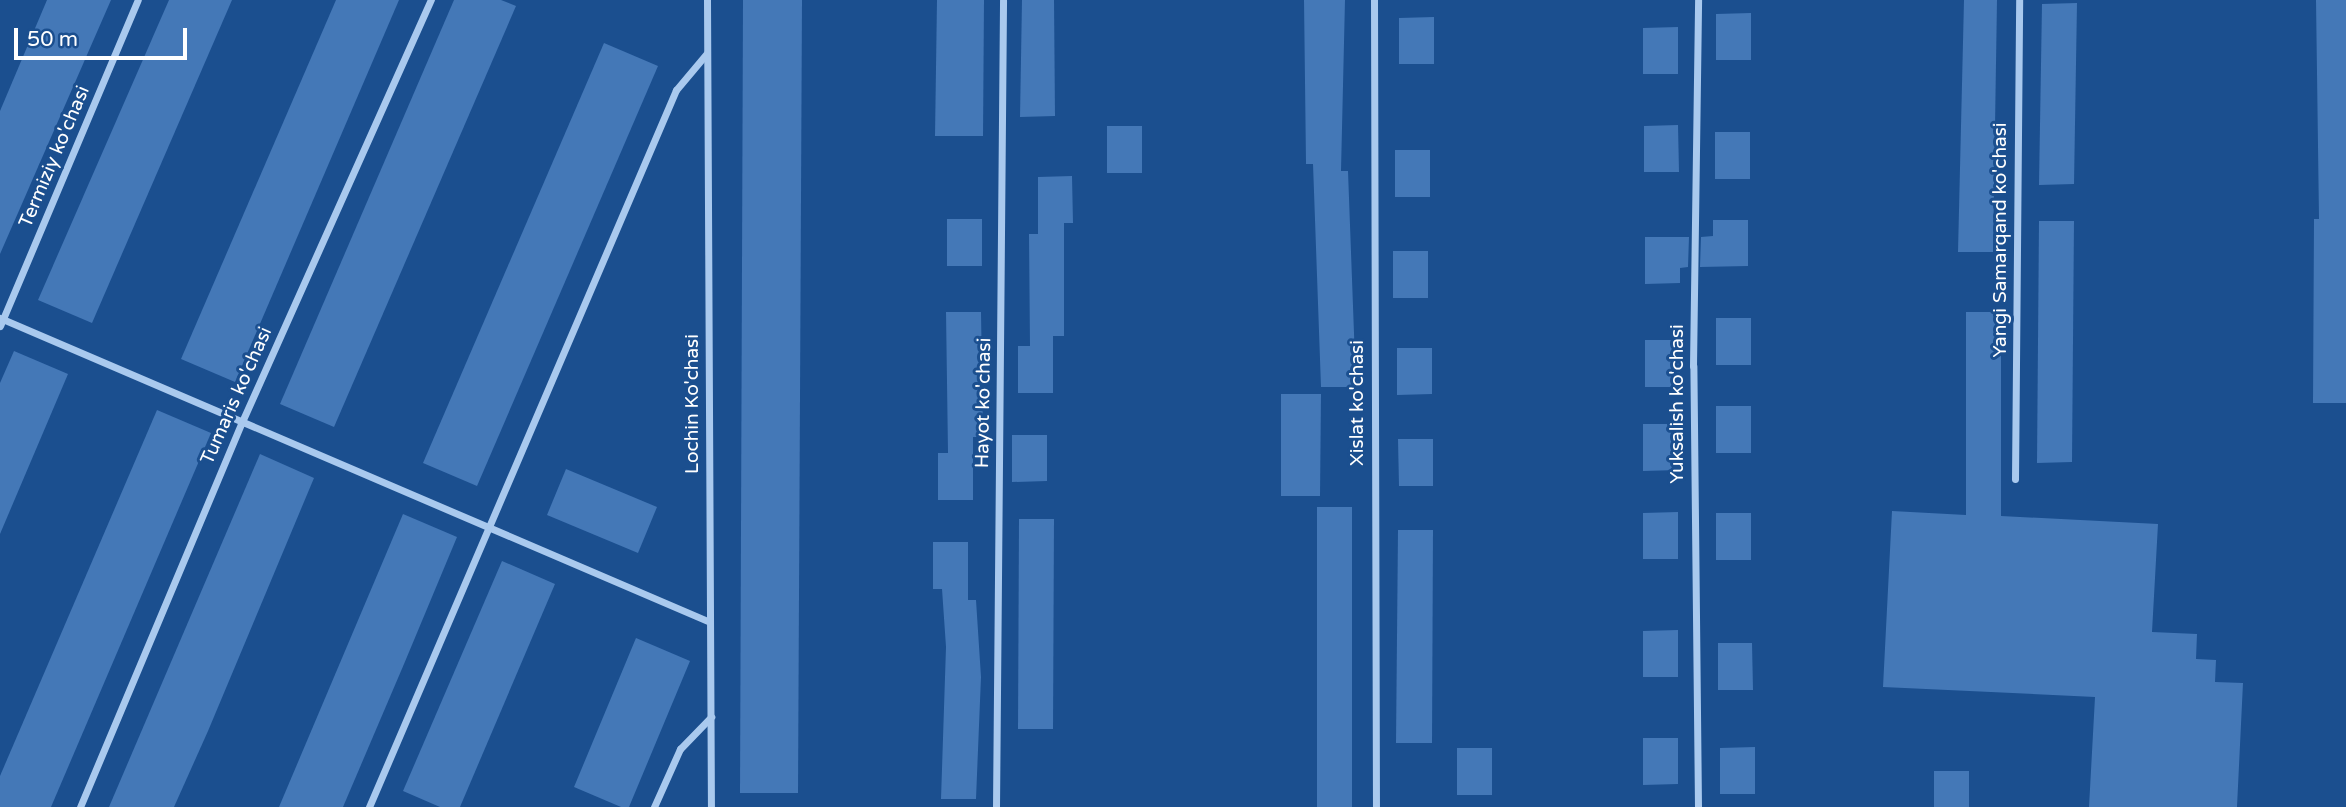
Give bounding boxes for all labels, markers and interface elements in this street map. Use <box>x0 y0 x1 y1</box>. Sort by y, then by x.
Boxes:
scale bar <box>18 14 191 58</box>
text: 50 m <box>27 27 78 52</box>
street label: Termiziy ko'chasi <box>15 83 95 231</box>
street label: Yangi Samarqand ko'chasi <box>1990 122 2012 358</box>
street label: Tumaris ko'chasi <box>196 324 278 468</box>
street label: Yuksalish ko'chasi <box>1667 324 1689 484</box>
street label: Lochin Ko'chasi <box>682 334 704 474</box>
street label: Hayot ko'chasi <box>971 338 997 468</box>
street label: Xislat ko'chasi <box>1347 340 1369 466</box>

